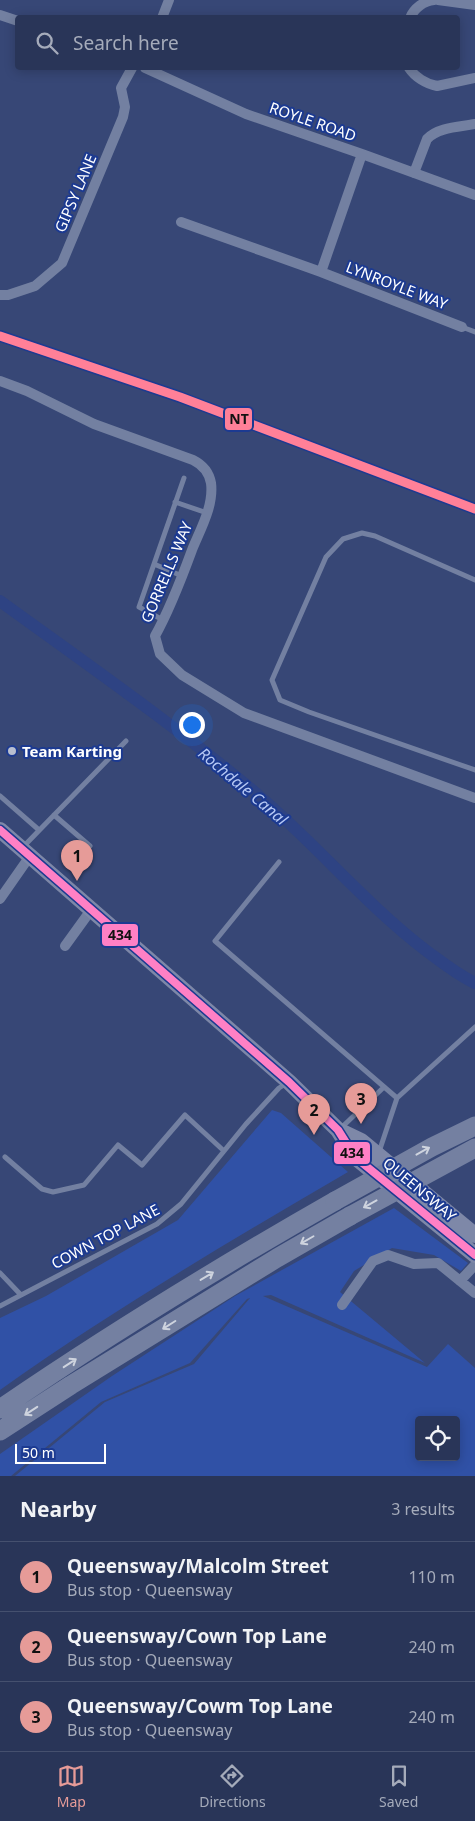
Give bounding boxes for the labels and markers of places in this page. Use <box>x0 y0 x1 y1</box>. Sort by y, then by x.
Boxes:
place label: Team Karting <box>22 741 122 761</box>
marker: Team Karting <box>6 745 18 757</box>
pin: 1 <box>61 840 93 881</box>
pin: 3 <box>345 1083 377 1124</box>
pin: 2 <box>298 1094 330 1135</box>

